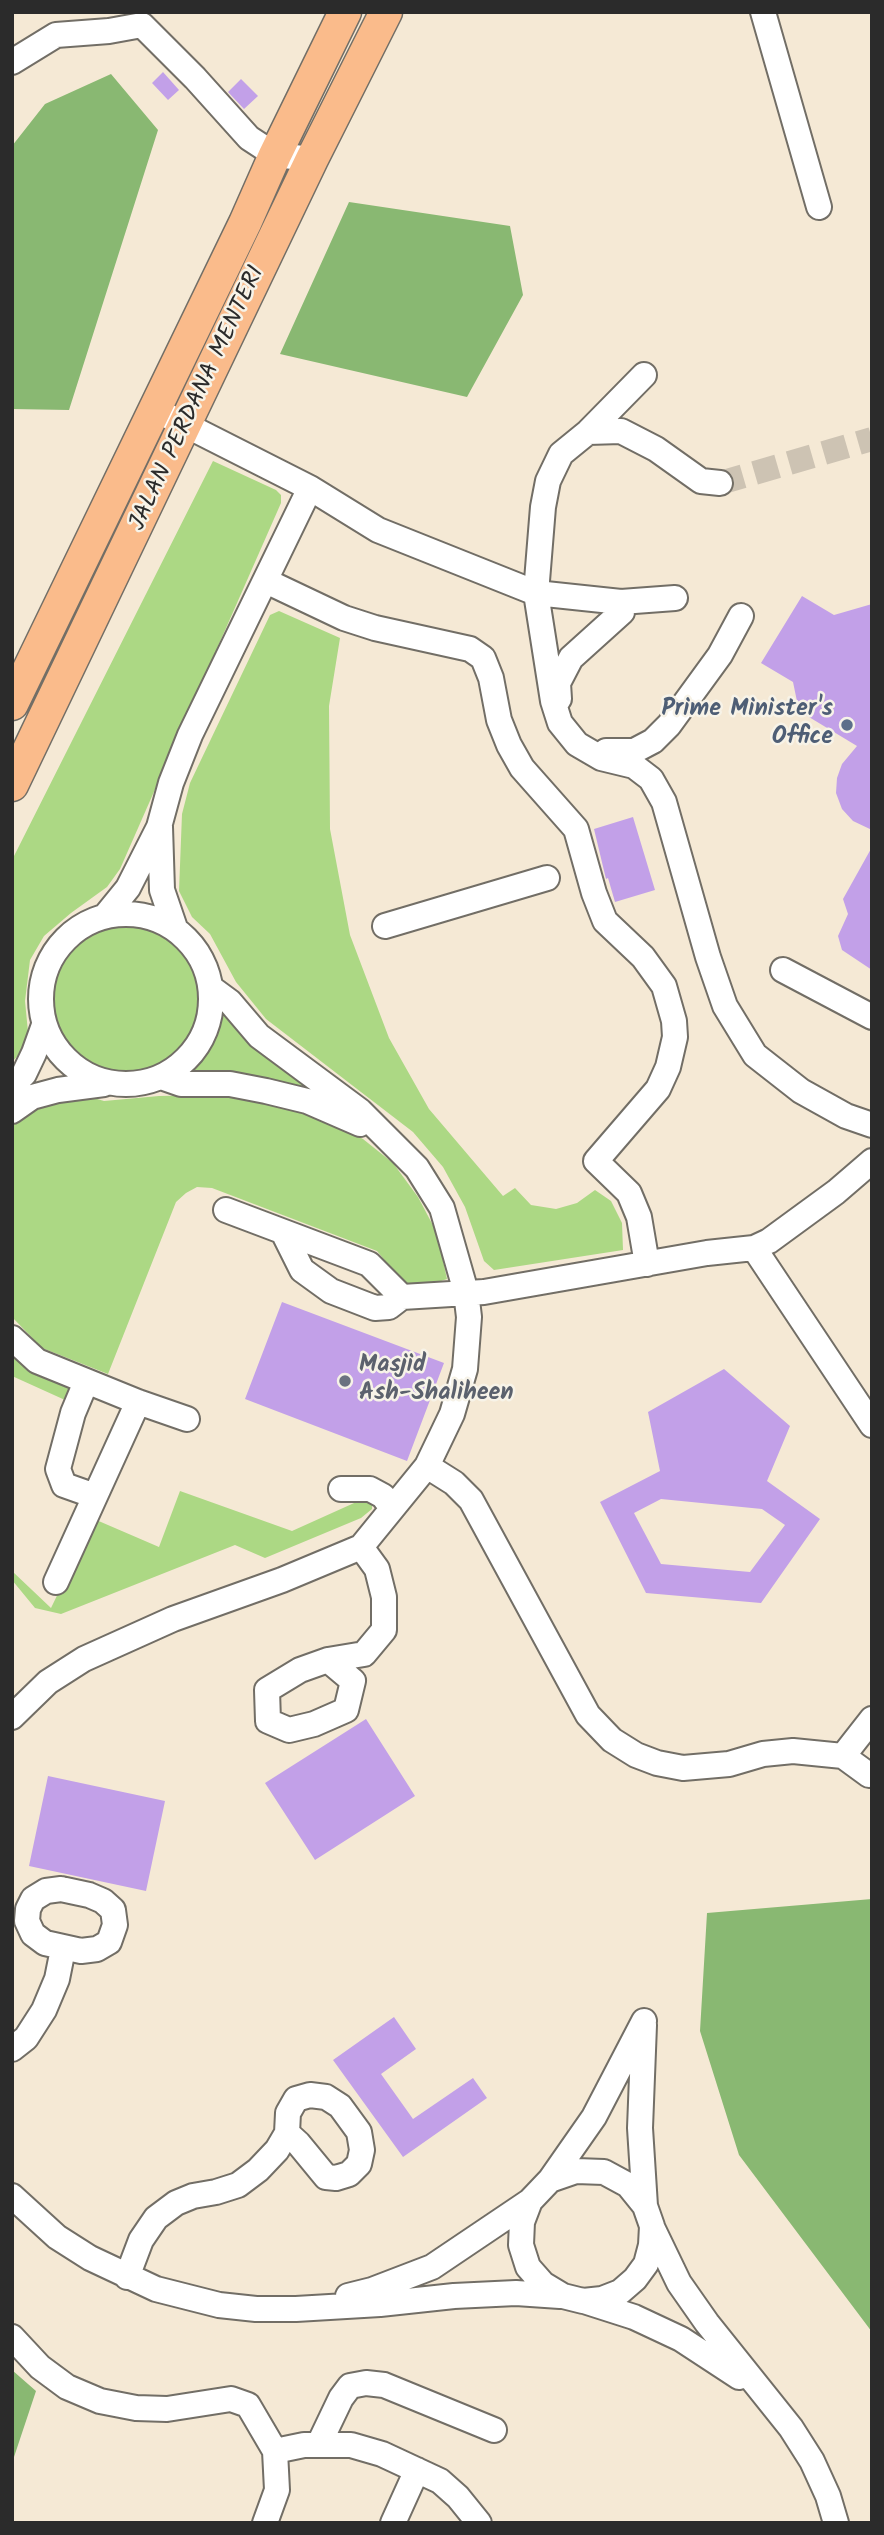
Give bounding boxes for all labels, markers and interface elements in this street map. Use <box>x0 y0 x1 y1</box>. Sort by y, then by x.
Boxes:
street label: JALAN PERDANA MENTERI <box>125 262 273 536</box>
place label: Prime Minister's Office <box>661 697 833 753</box>
marker: Prime Minister's Office <box>839 717 855 733</box>
place label: Masjid Ash-Shaliheen <box>359 1353 513 1409</box>
marker: Masjid Ash-Shaliheen <box>337 1373 353 1389</box>

